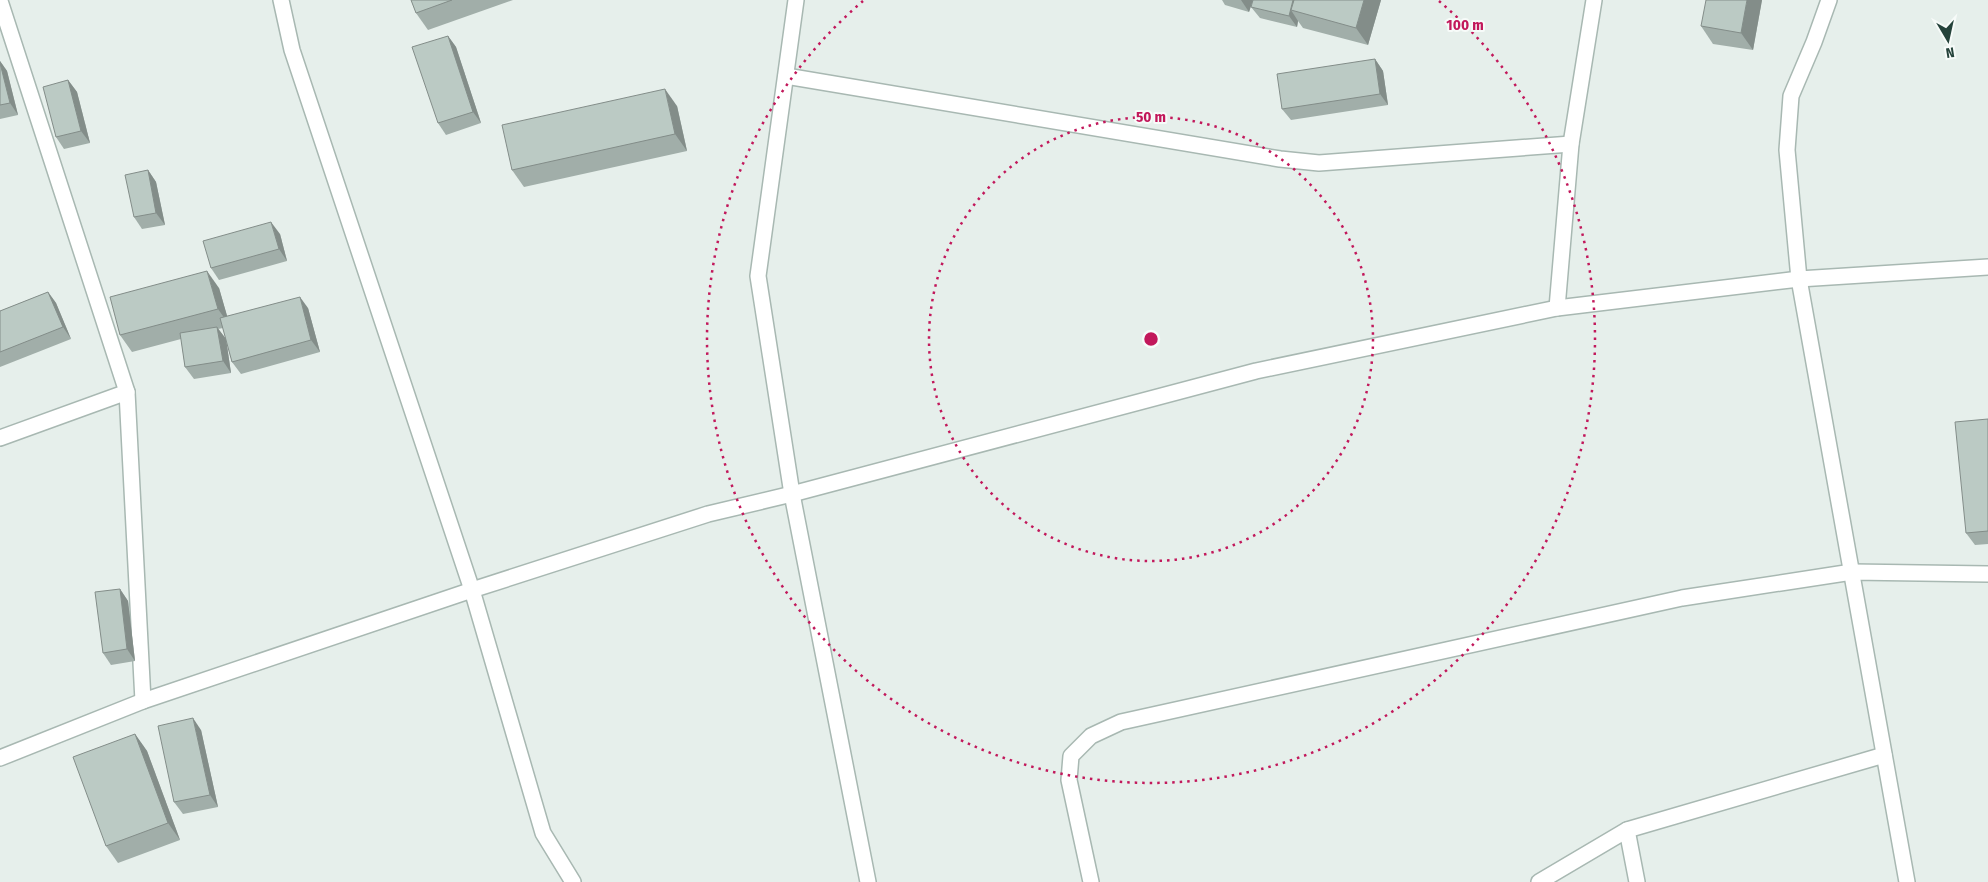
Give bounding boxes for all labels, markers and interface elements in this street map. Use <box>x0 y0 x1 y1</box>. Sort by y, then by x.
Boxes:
north arrow <box>1923 15 1973 65</box>
text: 100 m <box>1446 16 1484 34</box>
text: N <box>1944 43 1955 61</box>
text: 50 m <box>1136 108 1166 126</box>
centre of rings <box>1142 330 1160 348</box>

